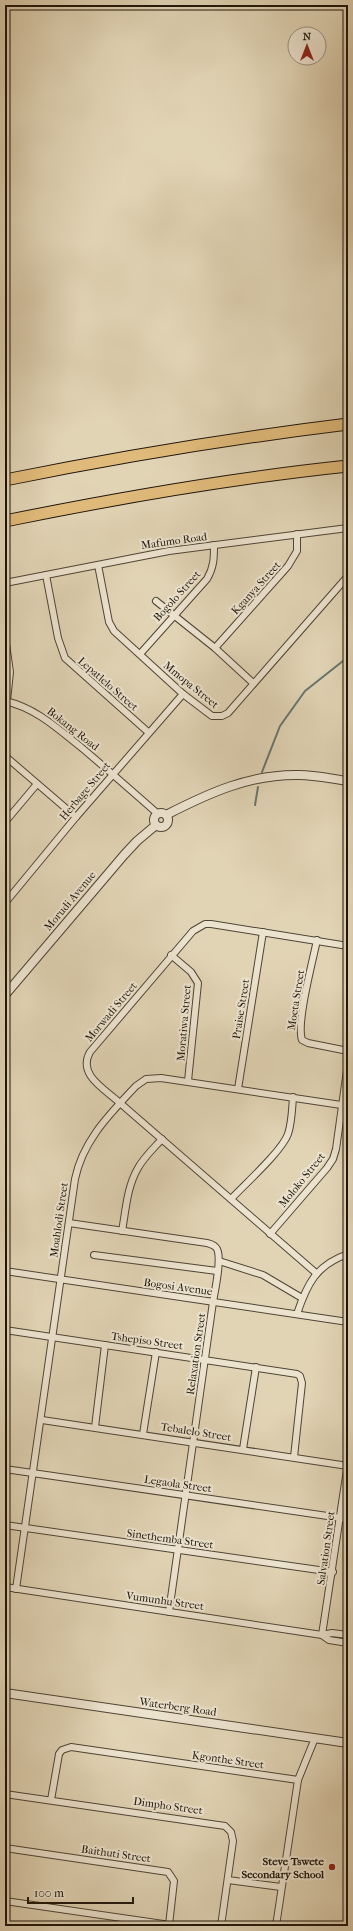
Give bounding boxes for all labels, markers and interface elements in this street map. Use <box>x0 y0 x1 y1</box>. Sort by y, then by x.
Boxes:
north arrow <box>287 26 327 66</box>
text: N <box>303 30 312 43</box>
street label: Mafumo Road <box>140 530 209 552</box>
street label: Kganya Street <box>229 559 283 617</box>
street label: Bogolo Street <box>151 568 203 624</box>
street label: Lepatlelo Street <box>75 654 141 714</box>
street label: Mmopa Street <box>161 659 221 711</box>
street label: Bokang Road <box>44 705 102 754</box>
street label: Herbage Street <box>57 759 113 823</box>
street label: Morudi Avenue <box>41 868 99 933</box>
street label: Moeta Street <box>285 969 307 1031</box>
street label: Praise Street <box>230 978 252 1040</box>
street label: Morwadi Street <box>82 979 140 1045</box>
street label: Moratiwa Street <box>174 984 194 1062</box>
street label: Moloko Street <box>276 1150 328 1210</box>
street label: Moahlodi Street <box>47 1181 71 1259</box>
street label: Bogosi Avenue <box>143 1276 214 1298</box>
street label: Relaxation Street <box>184 1312 208 1396</box>
street label: Tshepiso Street <box>110 1330 184 1352</box>
street label: Tebalelo Street <box>160 1420 232 1444</box>
street label: Legaola Street <box>143 1473 213 1495</box>
street label: Salvation Street <box>314 1510 338 1586</box>
street label: Sinethemba Street <box>126 1526 214 1552</box>
street label: Vumunhu Street <box>124 1589 205 1613</box>
street label: Waterberg Road <box>138 1695 218 1719</box>
street label: Kgonthe Street <box>191 1749 265 1771</box>
street label: Dimpho Street <box>133 1795 204 1817</box>
street label: Baithuti Street <box>80 1843 152 1865</box>
place label: Steve Tswete Secondary School <box>241 1855 325 1881</box>
marker: Steve Tswete Secondary School <box>327 1862 337 1872</box>
scale bar <box>28 1879 133 1905</box>
text: 100 m <box>34 1886 64 1900</box>

